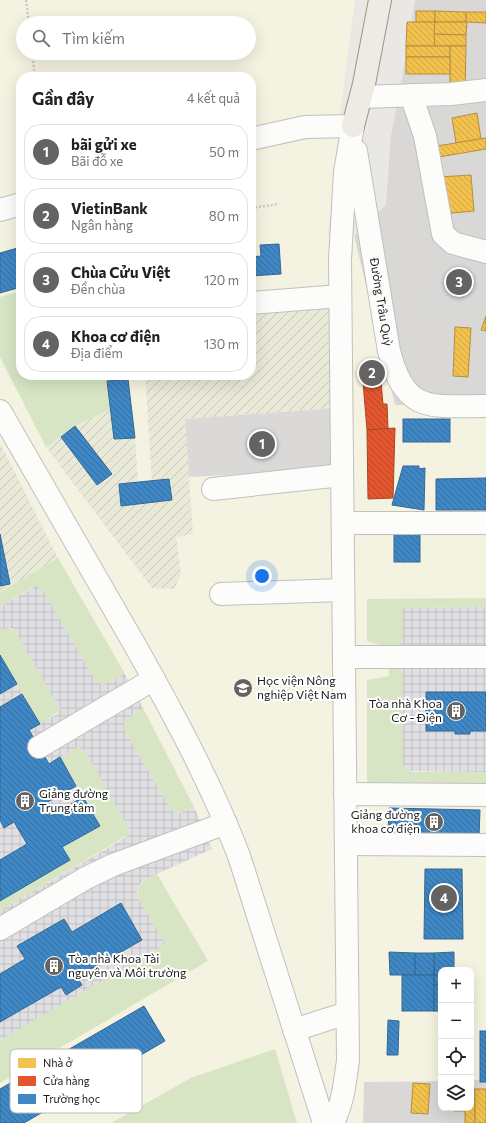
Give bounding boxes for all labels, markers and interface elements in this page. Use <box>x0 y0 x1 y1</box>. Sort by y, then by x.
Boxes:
search box <box>16 16 256 60</box>
icon: search <box>30 27 52 49</box>
text: Tìm kiếm <box>62 29 125 47</box>
text: Gần đây <box>32 88 94 109</box>
text: 4 kết quả <box>187 90 240 106</box>
text: bãi gửi xe <box>71 135 137 153</box>
text: 1 <box>43 144 49 160</box>
text: 50 m <box>209 144 239 160</box>
text: Bãi đỗ xe <box>71 153 123 169</box>
text: VietinBank <box>71 199 148 217</box>
text: 2 <box>42 208 50 224</box>
text: 80 m <box>209 208 239 224</box>
text: Ngân hàng <box>71 217 133 233</box>
street label: Đường Trâu Quỳ <box>368 256 396 347</box>
text: Chùa Cửu Việt <box>71 263 170 281</box>
pin: 3 <box>446 267 472 297</box>
text: 3 <box>42 272 50 288</box>
text: 120 m <box>204 272 239 288</box>
text: Đền chùa <box>71 281 125 297</box>
text: Khoa cơ điện <box>71 327 160 345</box>
text: 4 <box>42 336 50 352</box>
text: 130 m <box>204 336 239 352</box>
text: Địa điểm <box>71 345 123 361</box>
pin: 2 <box>359 358 385 388</box>
pin: 1 <box>249 429 275 459</box>
your location <box>252 566 272 586</box>
place label: Học viện Nông nghiệp Việt Nam <box>257 673 347 701</box>
school or university icon: Học viện Nông nghiệp Việt Nam <box>232 677 254 699</box>
place label: Tòa nhà Khoa Cơ - Điện <box>369 696 442 724</box>
building icon: Tòa nhà Khoa Cơ - Điện <box>445 700 467 722</box>
place label: Giảng đường Trung tâm <box>39 786 109 814</box>
building icon: Giảng đường Trung tâm <box>14 790 36 812</box>
place label: Giảng đường khoa cơ điện <box>351 807 420 835</box>
building icon: Giảng đường khoa cơ điện <box>423 811 445 833</box>
pin: 4 <box>431 883 457 913</box>
place label: Tòa nhà Khoa Tài nguyên và Môi trường <box>68 951 187 979</box>
building icon: Tòa nhà Khoa Tài nguyên và Môi trường <box>43 955 65 977</box>
map controls <box>438 967 474 1111</box>
button: + <box>438 967 474 1003</box>
button: − <box>438 1003 474 1039</box>
button: locate <box>438 1039 474 1075</box>
legend <box>10 1049 142 1113</box>
text: Nhà ở <box>43 1056 72 1069</box>
text: Cửa hàng <box>43 1074 90 1087</box>
button: layers <box>438 1075 474 1111</box>
text: Trường học <box>43 1092 100 1105</box>

